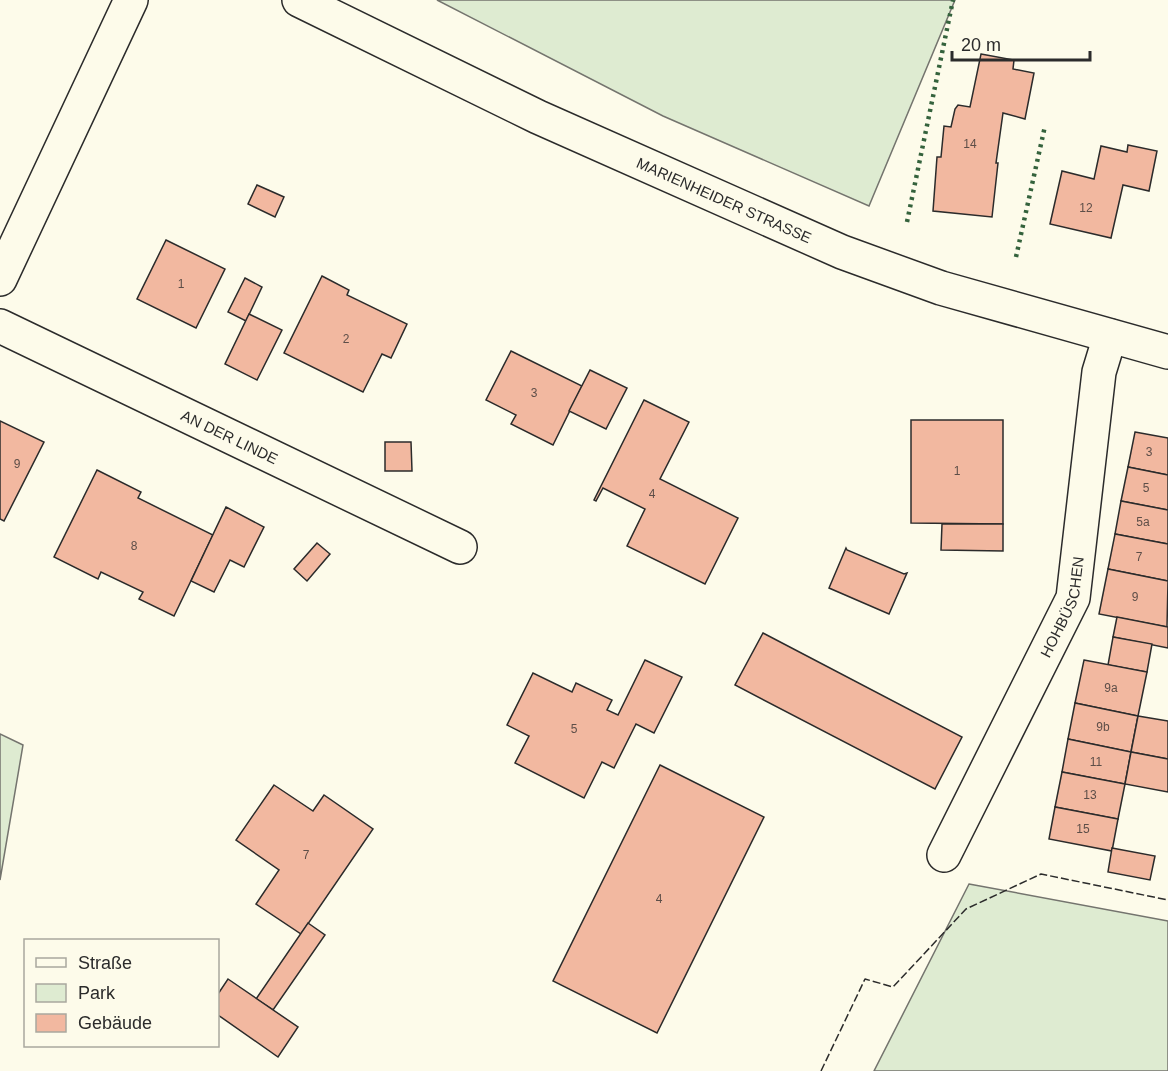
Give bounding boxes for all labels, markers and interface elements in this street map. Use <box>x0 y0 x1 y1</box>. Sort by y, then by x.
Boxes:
scale bar <box>952 24 1090 62</box>
text: 20 m <box>961 35 1001 55</box>
house number: 14 <box>963 137 977 151</box>
street label: MARIENHEIDER STRASSE <box>634 154 814 246</box>
house number: 12 <box>1079 201 1093 215</box>
house number: 1 <box>178 277 185 291</box>
house number: 2 <box>343 332 350 346</box>
house number: 3 <box>531 386 538 400</box>
street label: AN DER LINDE <box>179 406 281 467</box>
house number: 3 <box>1146 445 1153 459</box>
house number: 9 <box>14 457 21 471</box>
house number: 1 <box>954 464 961 478</box>
house number: 5 <box>1143 481 1150 495</box>
house number: 4 <box>649 487 656 501</box>
house number: 5a <box>1136 515 1150 529</box>
house number: 8 <box>131 539 138 553</box>
house number: 7 <box>1136 550 1143 564</box>
street label: HOHBÜSCHEN <box>1036 555 1086 660</box>
house number: 9 <box>1132 590 1139 604</box>
house number: 9a <box>1104 681 1118 695</box>
house number: 9b <box>1096 720 1110 734</box>
house number: 5 <box>571 722 578 736</box>
house number: 11 <box>1090 755 1103 769</box>
house number: 13 <box>1083 788 1097 802</box>
house number: 15 <box>1076 822 1090 836</box>
house number: 7 <box>303 848 310 862</box>
house number: 4 <box>656 892 663 906</box>
legend <box>24 939 219 1047</box>
text: Straße <box>78 953 132 973</box>
text: Park <box>78 983 116 1003</box>
text: Gebäude <box>78 1013 152 1033</box>

